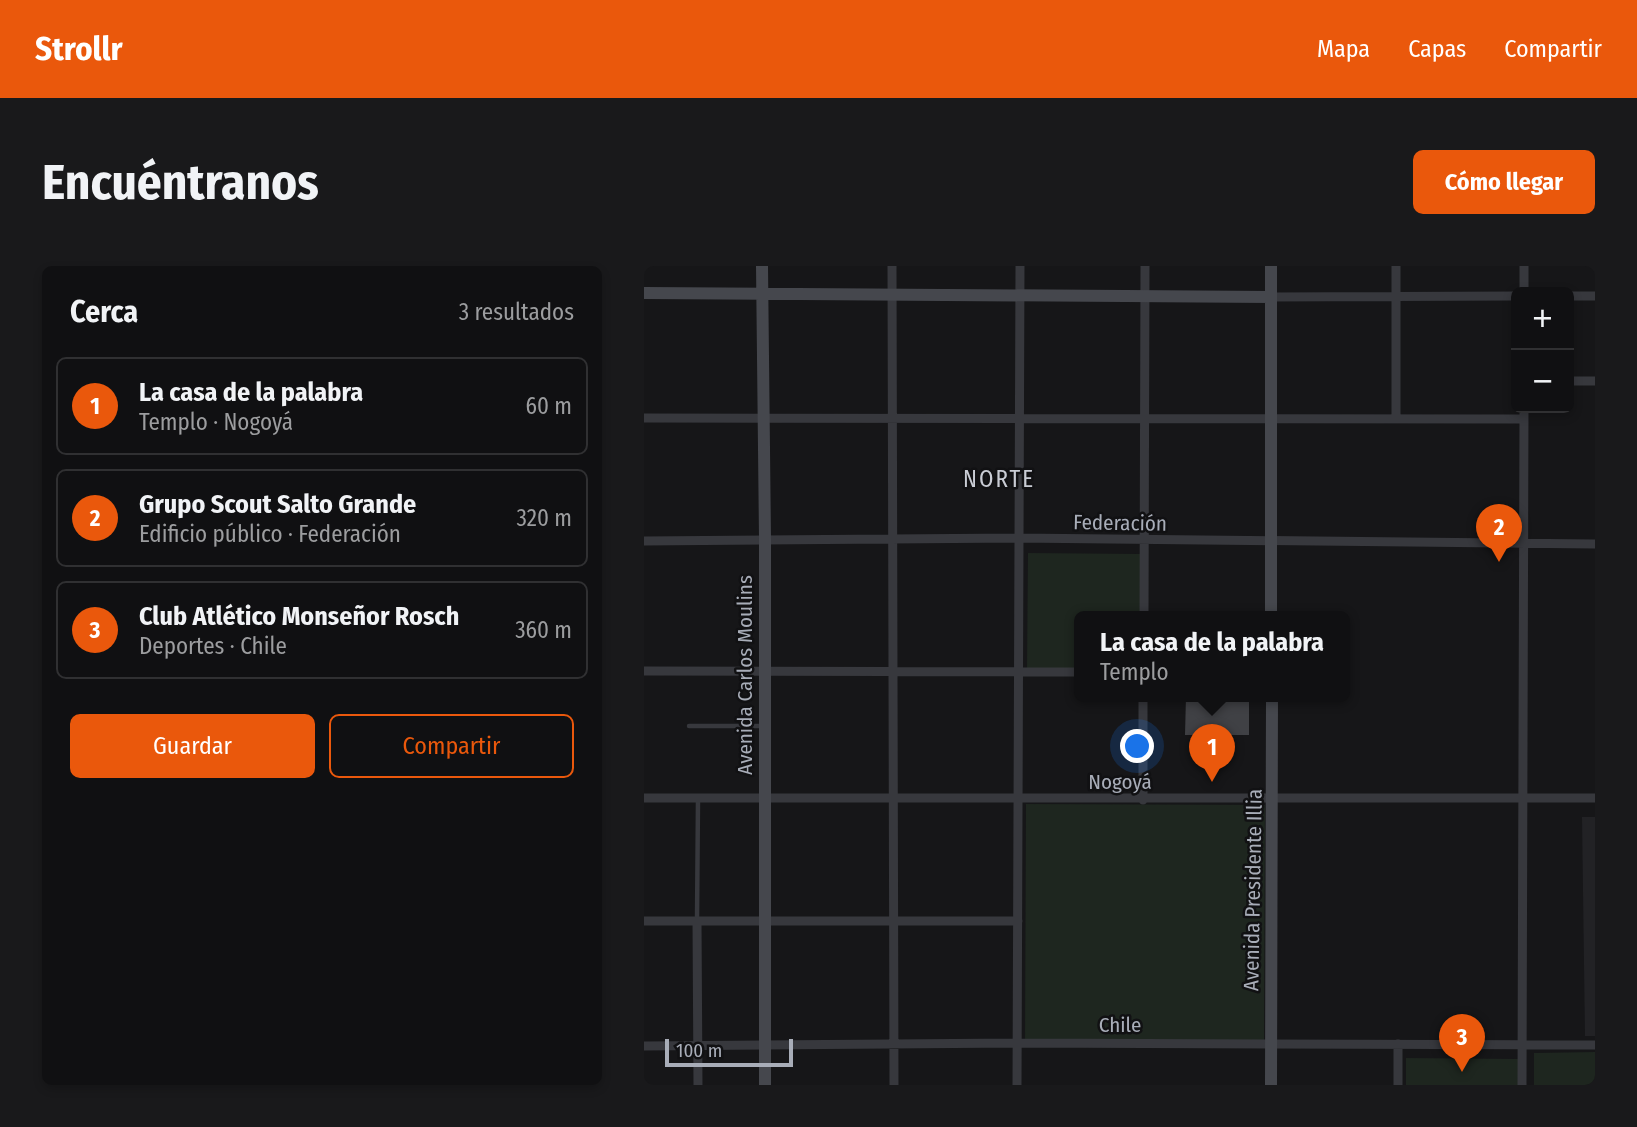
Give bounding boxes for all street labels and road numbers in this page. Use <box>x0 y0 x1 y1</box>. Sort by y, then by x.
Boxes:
street label: Federación <box>1073 509 1167 537</box>
street label: Avenida Carlos Moulins <box>732 575 758 775</box>
street label: Nogoyá <box>1088 769 1152 795</box>
street label: Avenida Presidente Illia <box>1238 789 1268 991</box>
street label: Chile <box>1099 1012 1141 1038</box>

